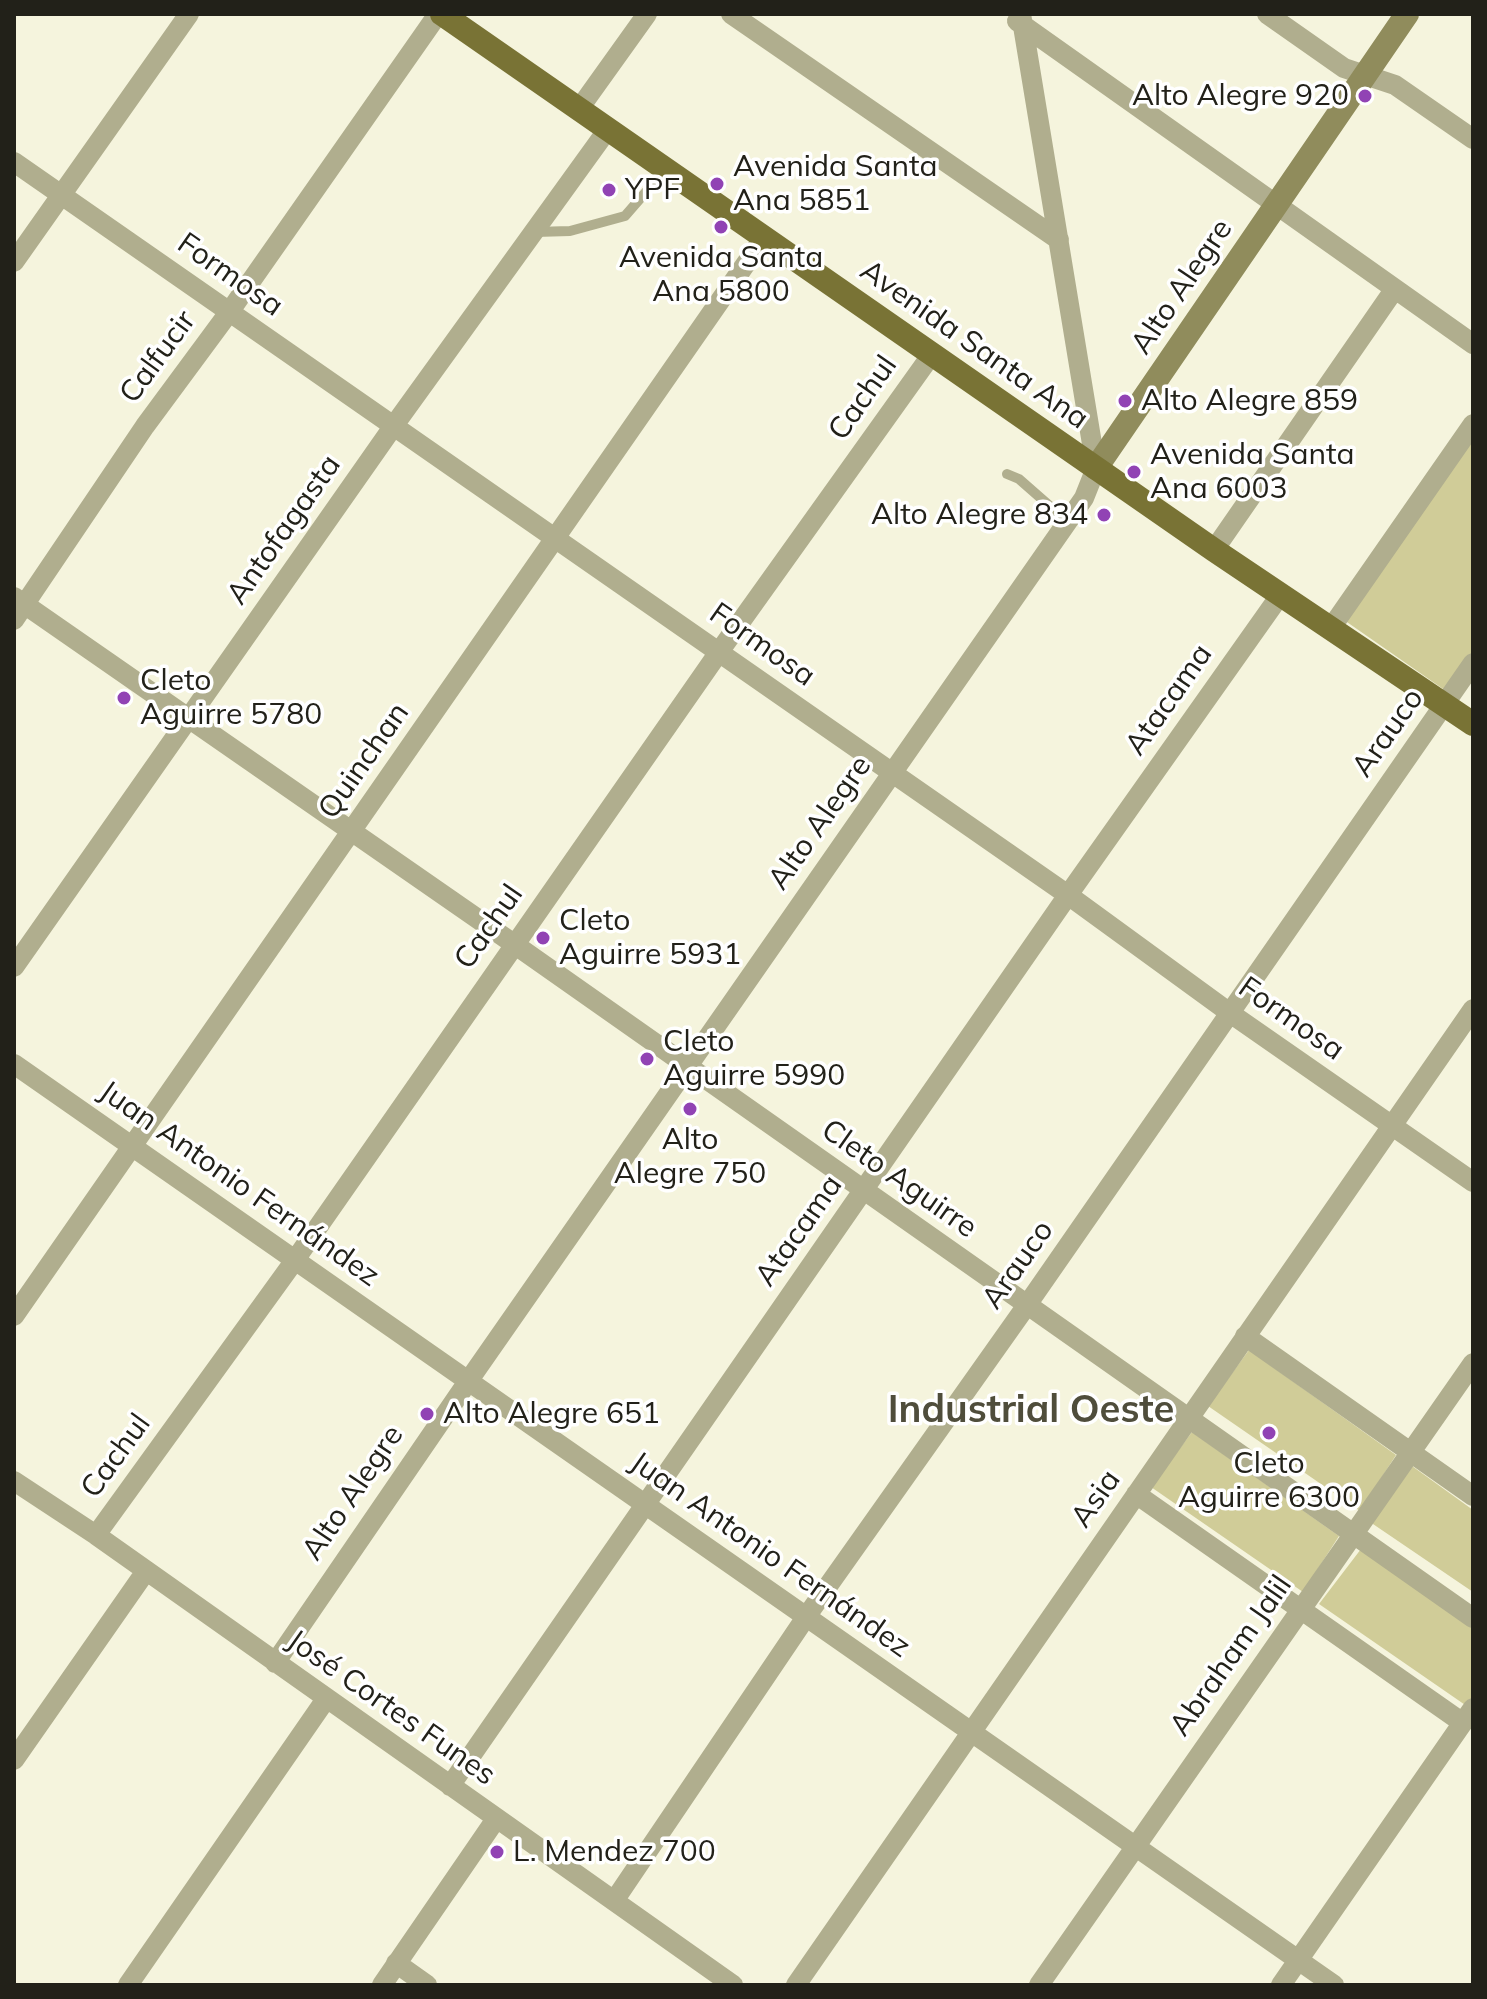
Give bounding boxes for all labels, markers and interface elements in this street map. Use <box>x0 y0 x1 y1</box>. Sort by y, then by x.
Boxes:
place label: Alto Alegre 920 <box>1132 78 1349 114</box>
marker: Alto Alegre 920 <box>1356 87 1374 105</box>
place label: Avenida Santa Ana 5851 <box>733 149 938 220</box>
place label: YPF <box>625 172 680 208</box>
marker: Avenida Santa Ana 5851 <box>708 175 726 193</box>
marker: YPF <box>600 181 618 199</box>
street label: Alto Alegre <box>1124 213 1240 361</box>
marker: Avenida Santa Ana 5800 <box>712 218 730 236</box>
street label: Formosa <box>170 226 290 324</box>
place label: Avenida Santa Ana 5800 <box>619 240 823 310</box>
street label: Avenida Santa Ana <box>853 253 1095 437</box>
street label: Calfucir <box>112 304 204 410</box>
street label: Cachul <box>821 349 905 447</box>
place label: Alto Alegre 859 <box>1141 383 1358 419</box>
marker: Alto Alegre 859 <box>1116 392 1134 410</box>
place label: Avenida Santa Ana 6003 <box>1150 437 1355 508</box>
street label: Antofagasta <box>219 448 349 612</box>
marker: Avenida Santa Ana 6003 <box>1125 463 1143 481</box>
place label: Alto Alegre 834 <box>871 497 1088 533</box>
marker: Alto Alegre 834 <box>1095 506 1113 524</box>
street label: Formosa <box>702 596 822 694</box>
street label: Atacama <box>1118 638 1220 762</box>
place label: Cleto Aguirre 5780 <box>140 663 322 734</box>
street label: Arauco <box>1345 682 1431 784</box>
marker: Cleto Aguirre 5780 <box>115 689 133 707</box>
street label: Quinchan <box>311 696 417 826</box>
street label: Alto Alegre <box>761 749 879 897</box>
street label: Cachul <box>447 878 531 976</box>
place label: Cleto Aguirre 5931 <box>559 903 741 974</box>
marker: Cleto Aguirre 5931 <box>534 929 552 947</box>
street label: Formosa <box>1231 970 1351 1068</box>
place label: Cleto Aguirre 5990 <box>663 1024 845 1094</box>
marker: Cleto Aguirre 5990 <box>638 1050 656 1068</box>
street label: Juan Antonio Fernández <box>92 1074 386 1294</box>
marker: Alto Alegre 750 <box>681 1100 699 1118</box>
street label: Cleto Aguirre <box>814 1112 984 1246</box>
place label: Alto Alegre 750 <box>614 1122 766 1192</box>
street label: Atacama <box>748 1169 850 1293</box>
street label: Arauco <box>975 1214 1061 1316</box>
district label: Industrial Oeste <box>888 1388 1174 1434</box>
place label: Alto Alegre 651 <box>443 1396 660 1432</box>
marker: Alto Alegre 651 <box>418 1405 436 1423</box>
street label: Cachul <box>74 1407 158 1505</box>
street label: Alto Alegre <box>295 1419 411 1567</box>
marker: Cleto Aguirre 6300 <box>1260 1424 1278 1442</box>
street label: Juan Antonio Fernández <box>623 1445 917 1665</box>
place label: Cleto Aguirre 6300 <box>1178 1446 1360 1516</box>
street label: Asia <box>1064 1463 1128 1535</box>
street label: Abraham Jalil <box>1162 1569 1300 1743</box>
street label: José Cortes Funes <box>280 1623 502 1793</box>
place label: L. Mendez 700 <box>513 1834 716 1870</box>
marker: L. Mendez 700 <box>488 1843 506 1861</box>

